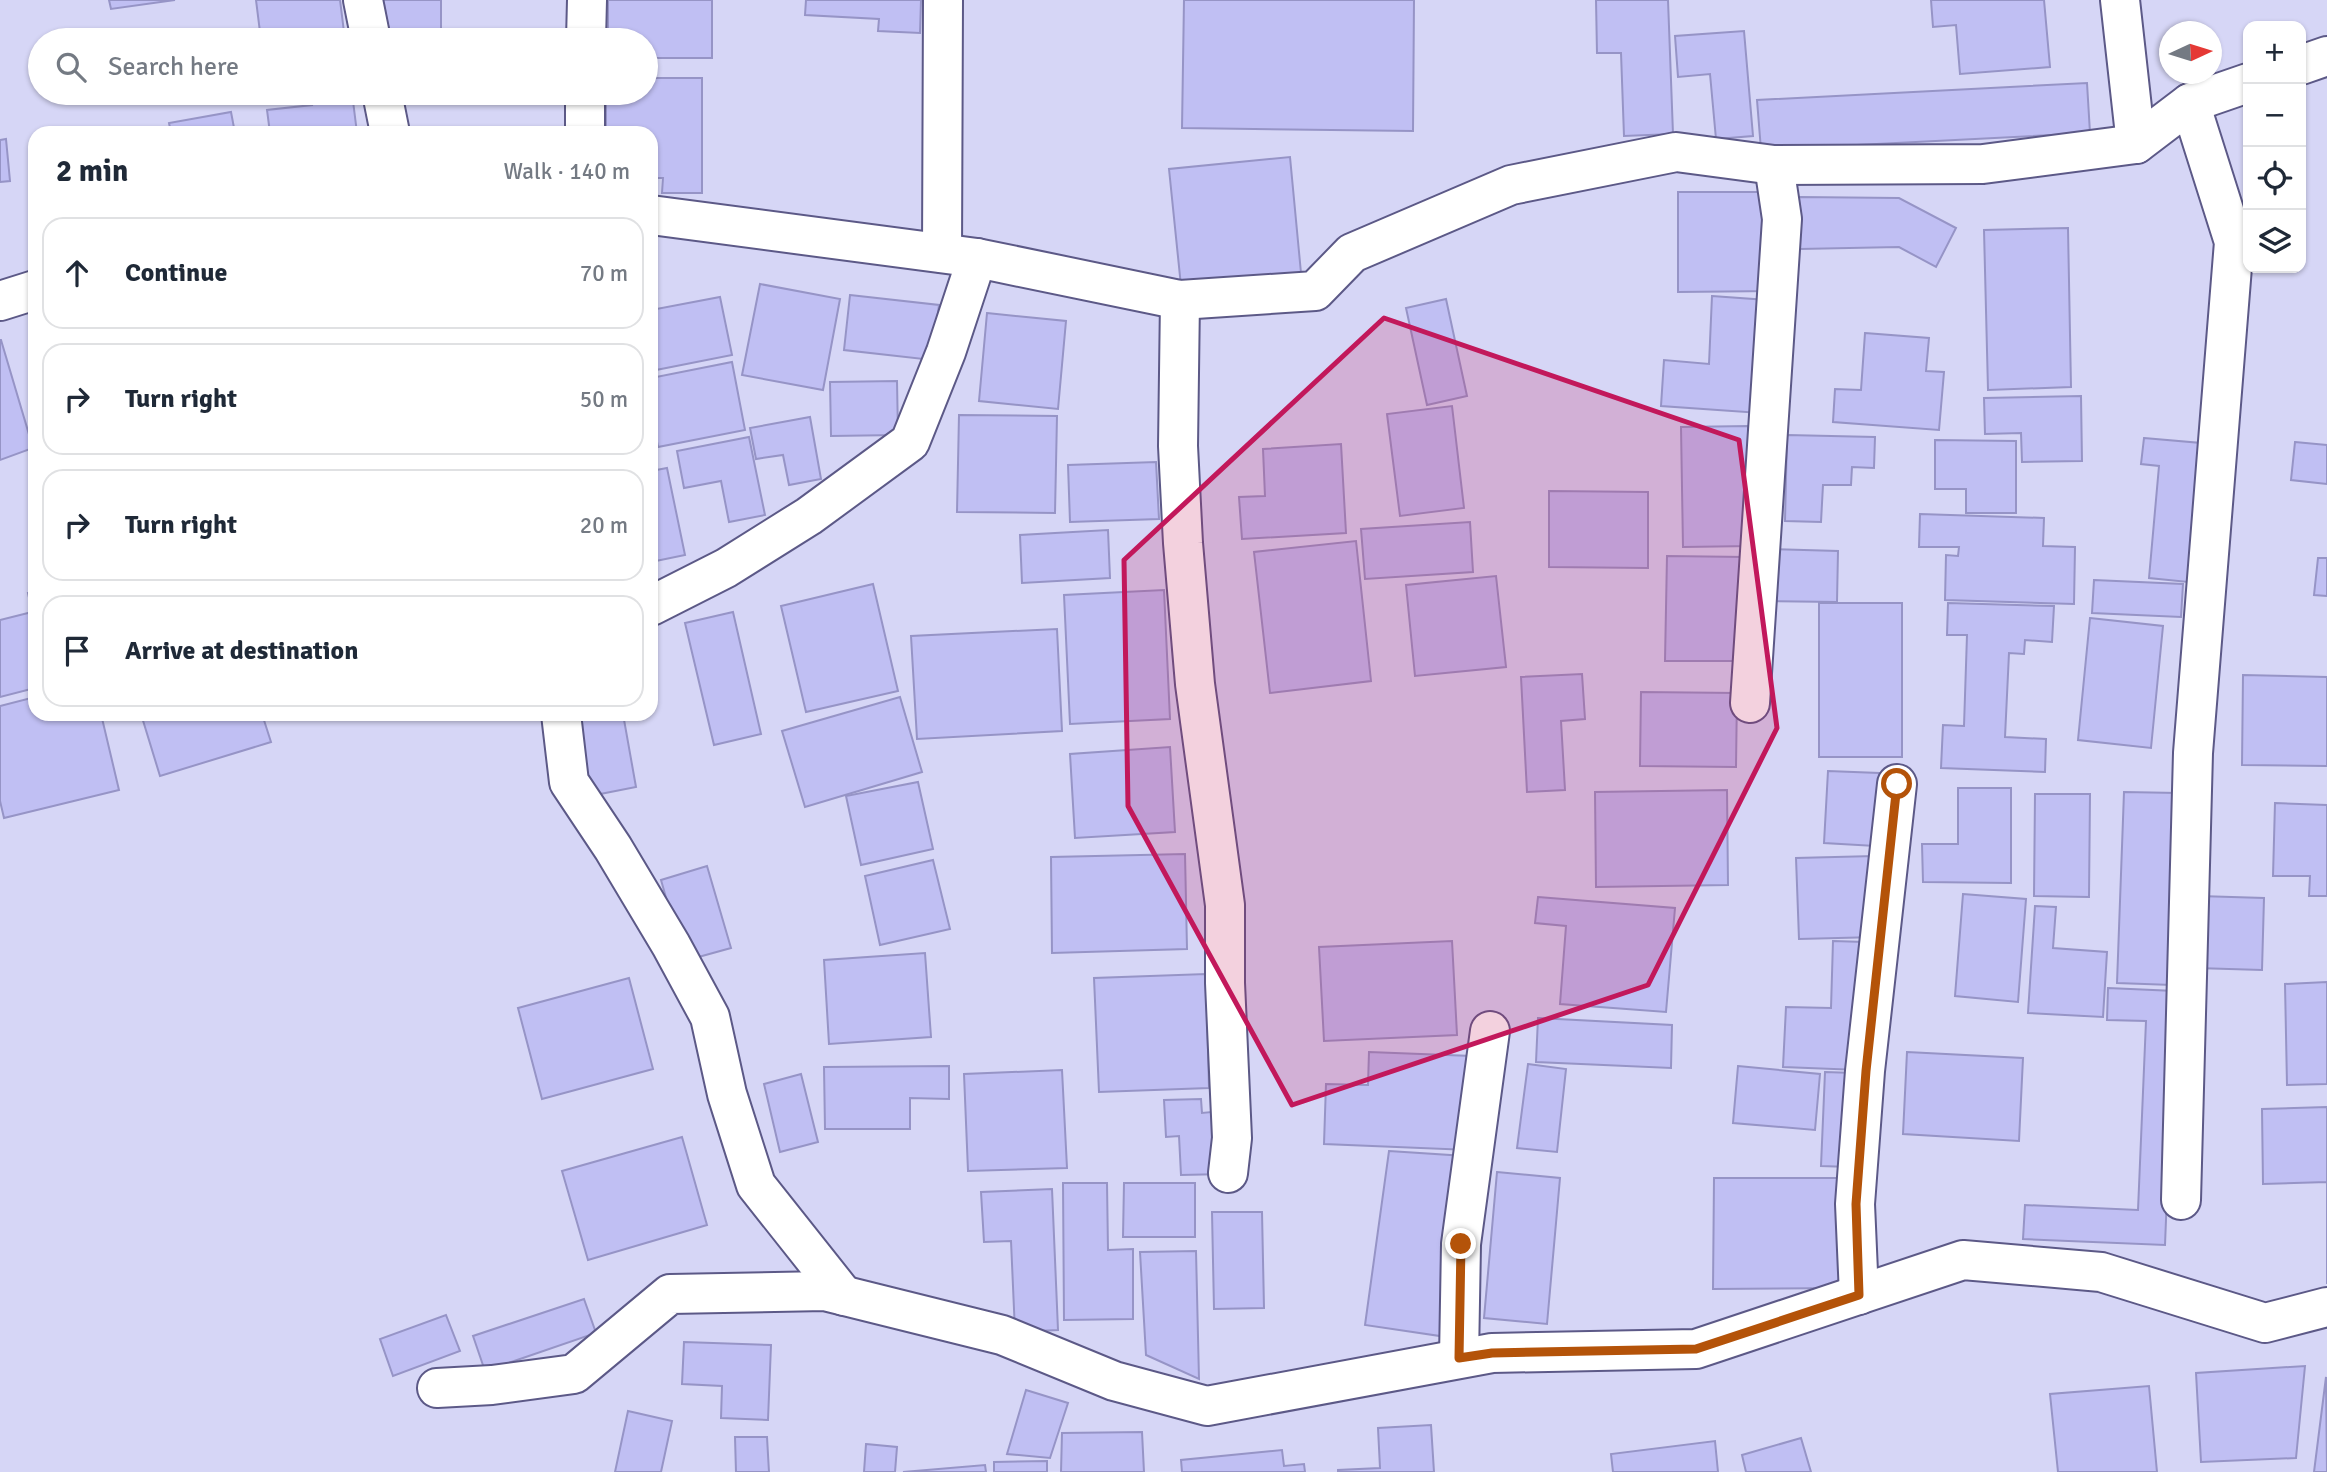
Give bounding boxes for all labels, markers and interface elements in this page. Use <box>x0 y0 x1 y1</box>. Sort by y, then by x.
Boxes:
north arrow <box>2159 21 2222 84</box>
map controls <box>2243 21 2306 273</box>
button: + <box>2243 21 2306 84</box>
search box <box>28 28 658 105</box>
icon: search <box>52 48 90 86</box>
text: Search here <box>108 51 239 83</box>
button: − <box>2243 84 2306 147</box>
button: locate <box>2243 147 2306 210</box>
text: 2 min <box>56 153 128 190</box>
text: Walk · 140 m <box>504 157 630 186</box>
button: layers <box>2243 210 2306 273</box>
icon: ahead <box>58 254 96 292</box>
text: Continue <box>125 257 227 289</box>
text: 70 m <box>580 259 628 288</box>
icon: right <box>58 380 96 418</box>
text: Turn right <box>125 383 237 415</box>
text: 50 m <box>580 385 628 414</box>
icon: right <box>58 506 96 544</box>
text: Turn right <box>125 509 237 541</box>
text: 20 m <box>580 511 628 540</box>
icon: arrive <box>58 632 96 670</box>
text: Arrive at destination <box>125 635 358 667</box>
route start <box>1881 768 1912 799</box>
route end <box>1445 1228 1476 1259</box>

